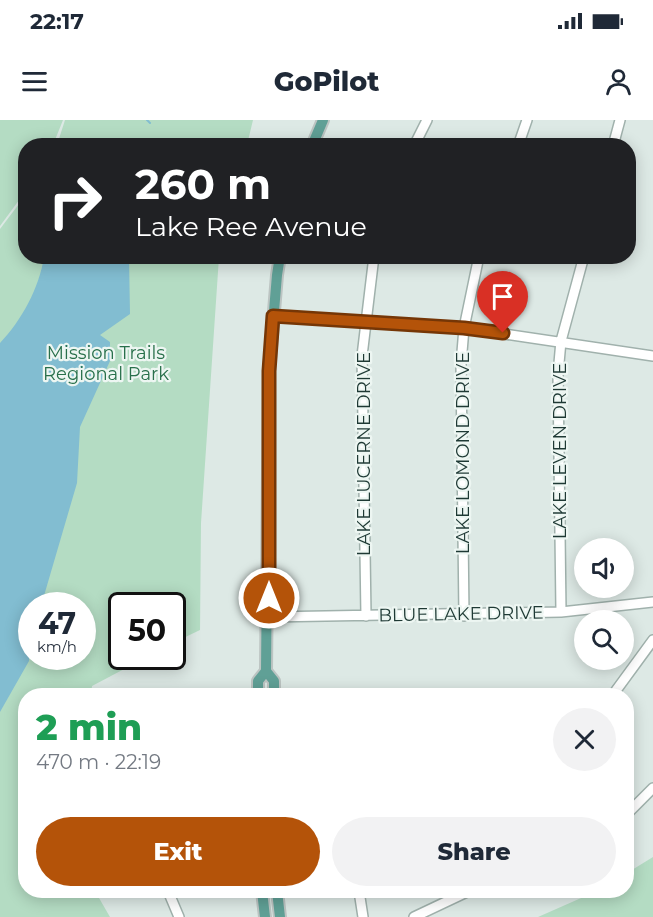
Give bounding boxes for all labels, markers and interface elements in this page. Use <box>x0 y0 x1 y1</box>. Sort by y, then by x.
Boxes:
text: 22:17 <box>30 8 84 35</box>
icon: menu <box>18 65 51 98</box>
text: GoPilot <box>274 65 379 98</box>
icon: person <box>602 65 635 98</box>
text: 260 m <box>135 158 271 210</box>
icon: right <box>36 162 114 240</box>
text: Lake Ree Avenue <box>135 210 367 243</box>
pin <box>477 271 528 333</box>
icon: arrive <box>486 280 519 313</box>
park label: Mission Trails Regional Park <box>43 342 169 385</box>
street label: LAKE LUCERNE DRIVE <box>353 352 375 556</box>
street label: LAKE LOMOND DRIVE <box>452 352 474 554</box>
street label: LAKE LEVEN DRIVE <box>549 363 571 539</box>
map controls <box>574 538 634 670</box>
button: sound <box>574 538 634 598</box>
position arrow <box>237 566 301 630</box>
speed limit sign: 50 <box>108 592 186 670</box>
street label: BLUE LAKE DRIVE <box>378 602 544 626</box>
text: 47 <box>38 605 76 642</box>
button: search <box>574 610 634 670</box>
text: km/h <box>37 637 77 656</box>
text: 2 min <box>36 705 142 749</box>
button: close <box>553 708 616 771</box>
text: 470 m · 22:19 <box>36 750 161 774</box>
button: Exit <box>36 817 320 886</box>
button: Share <box>332 817 616 886</box>

